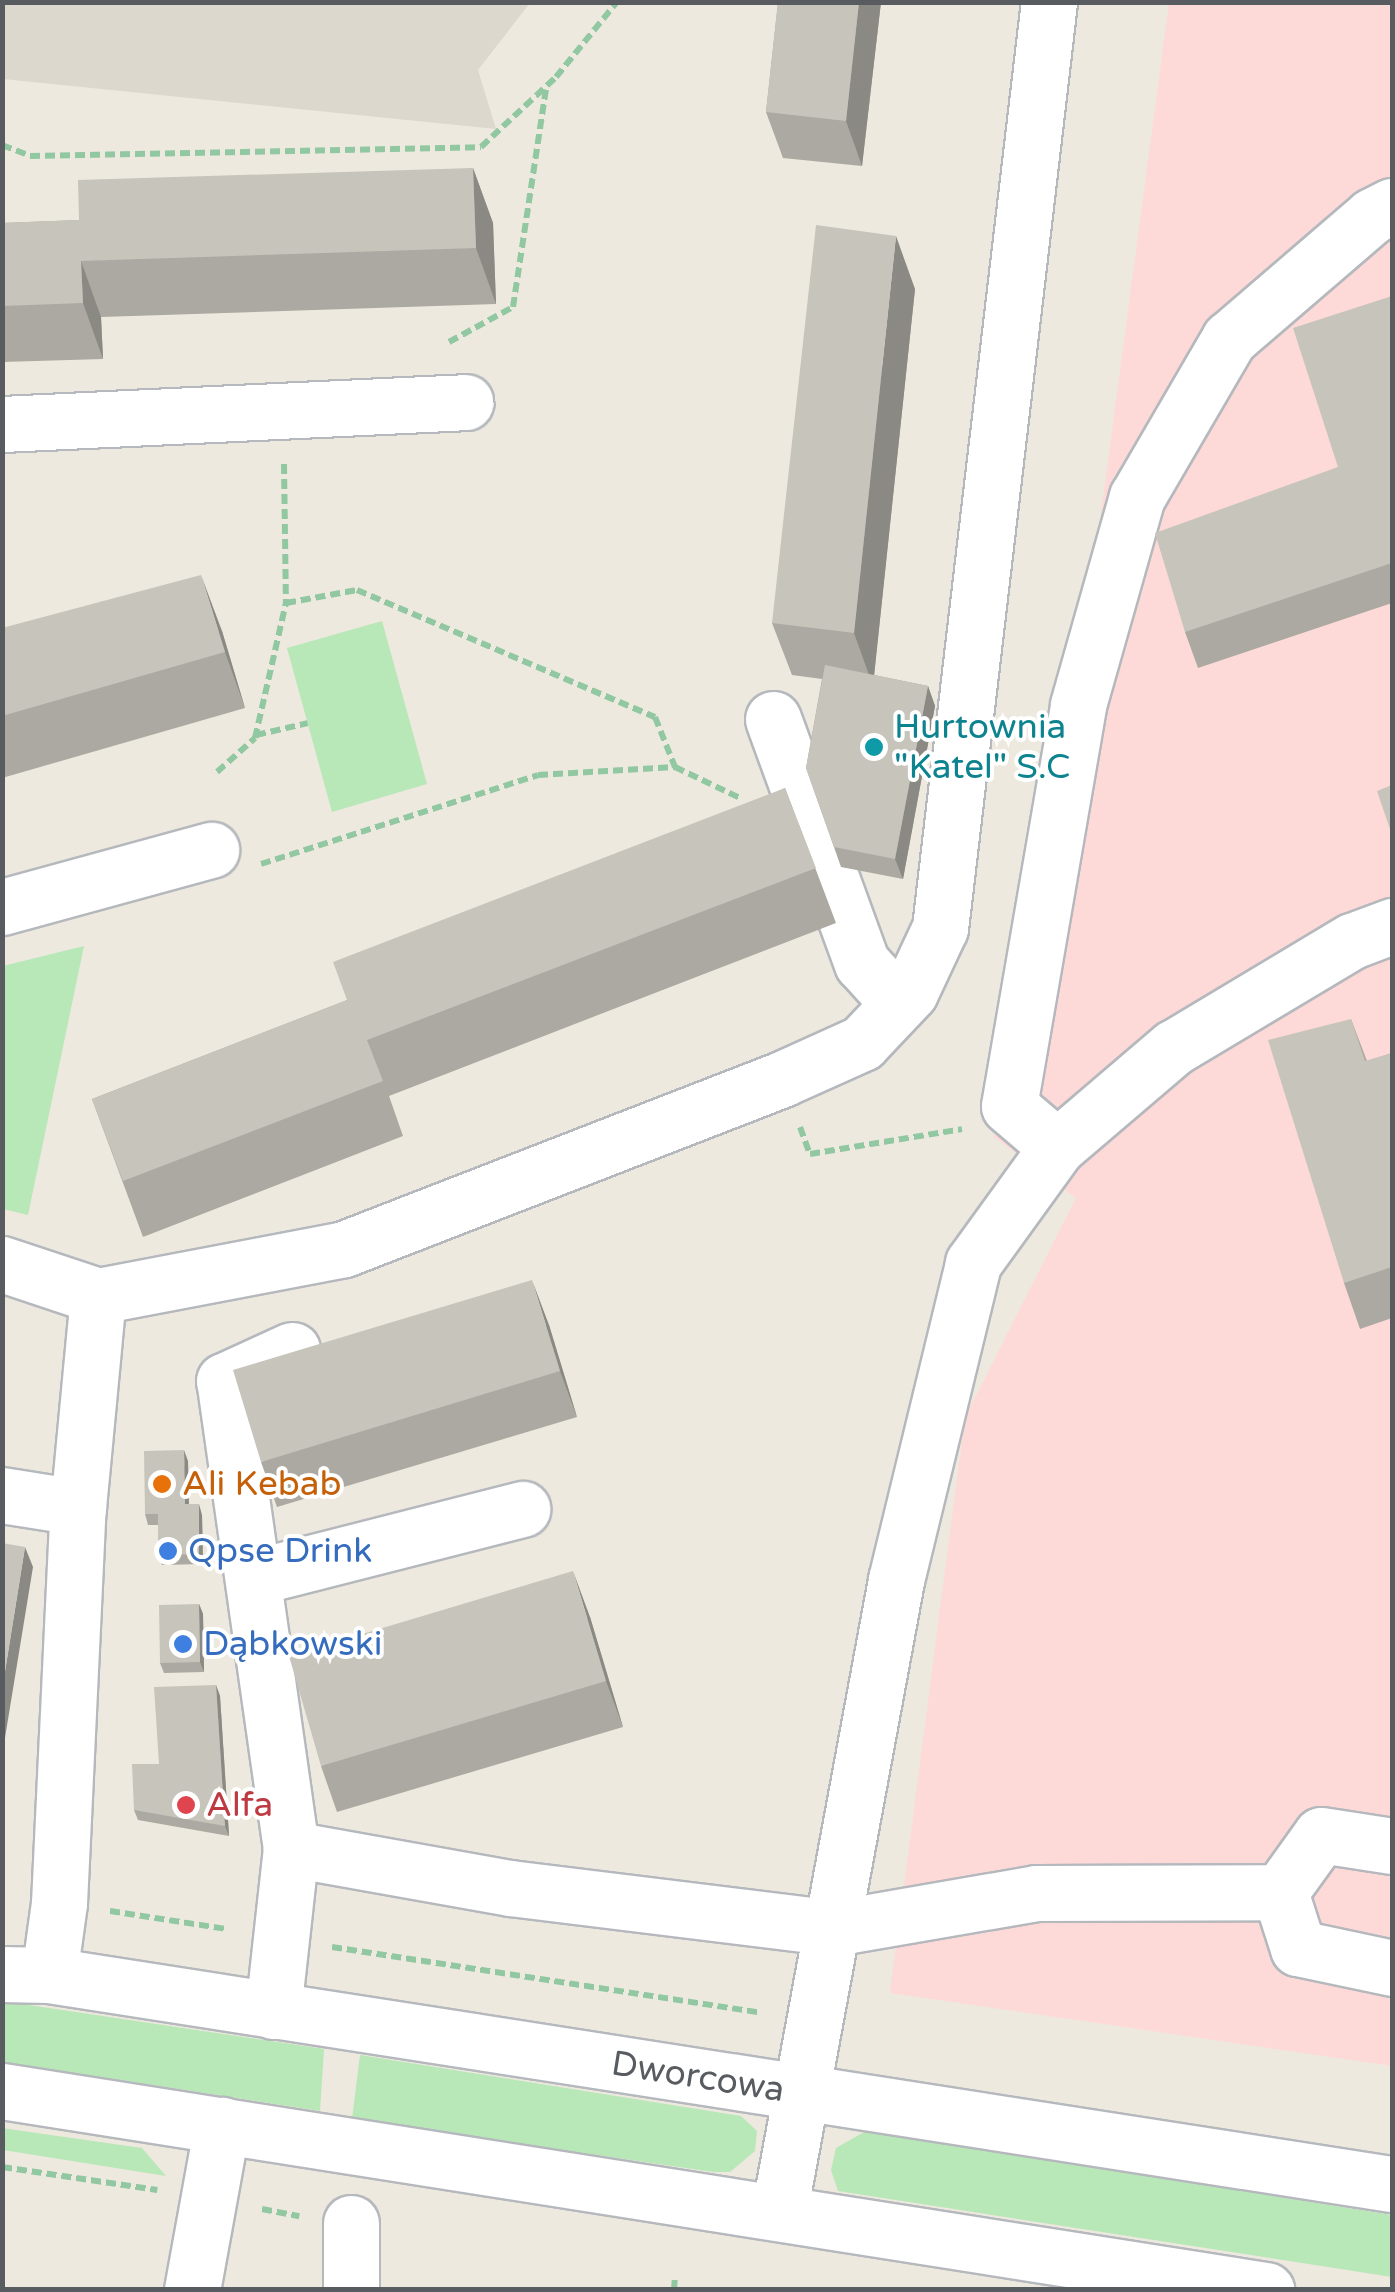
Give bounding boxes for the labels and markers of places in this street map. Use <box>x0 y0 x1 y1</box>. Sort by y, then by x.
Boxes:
place label: Hurtownia "Katel" S.C <box>894 706 1070 788</box>
marker: Hurtownia "Katel" S.C <box>863 736 885 758</box>
place label: Ali Kebab <box>182 1463 342 1505</box>
marker: Ali Kebab <box>151 1473 173 1495</box>
place label: Qpse Drink <box>188 1530 372 1572</box>
marker: Qpse Drink <box>157 1540 179 1562</box>
place label: Dąbkowski <box>203 1623 383 1665</box>
marker: Dąbkowski <box>172 1633 194 1655</box>
place label: Alfa <box>206 1784 273 1826</box>
marker: Alfa <box>175 1794 197 1816</box>

